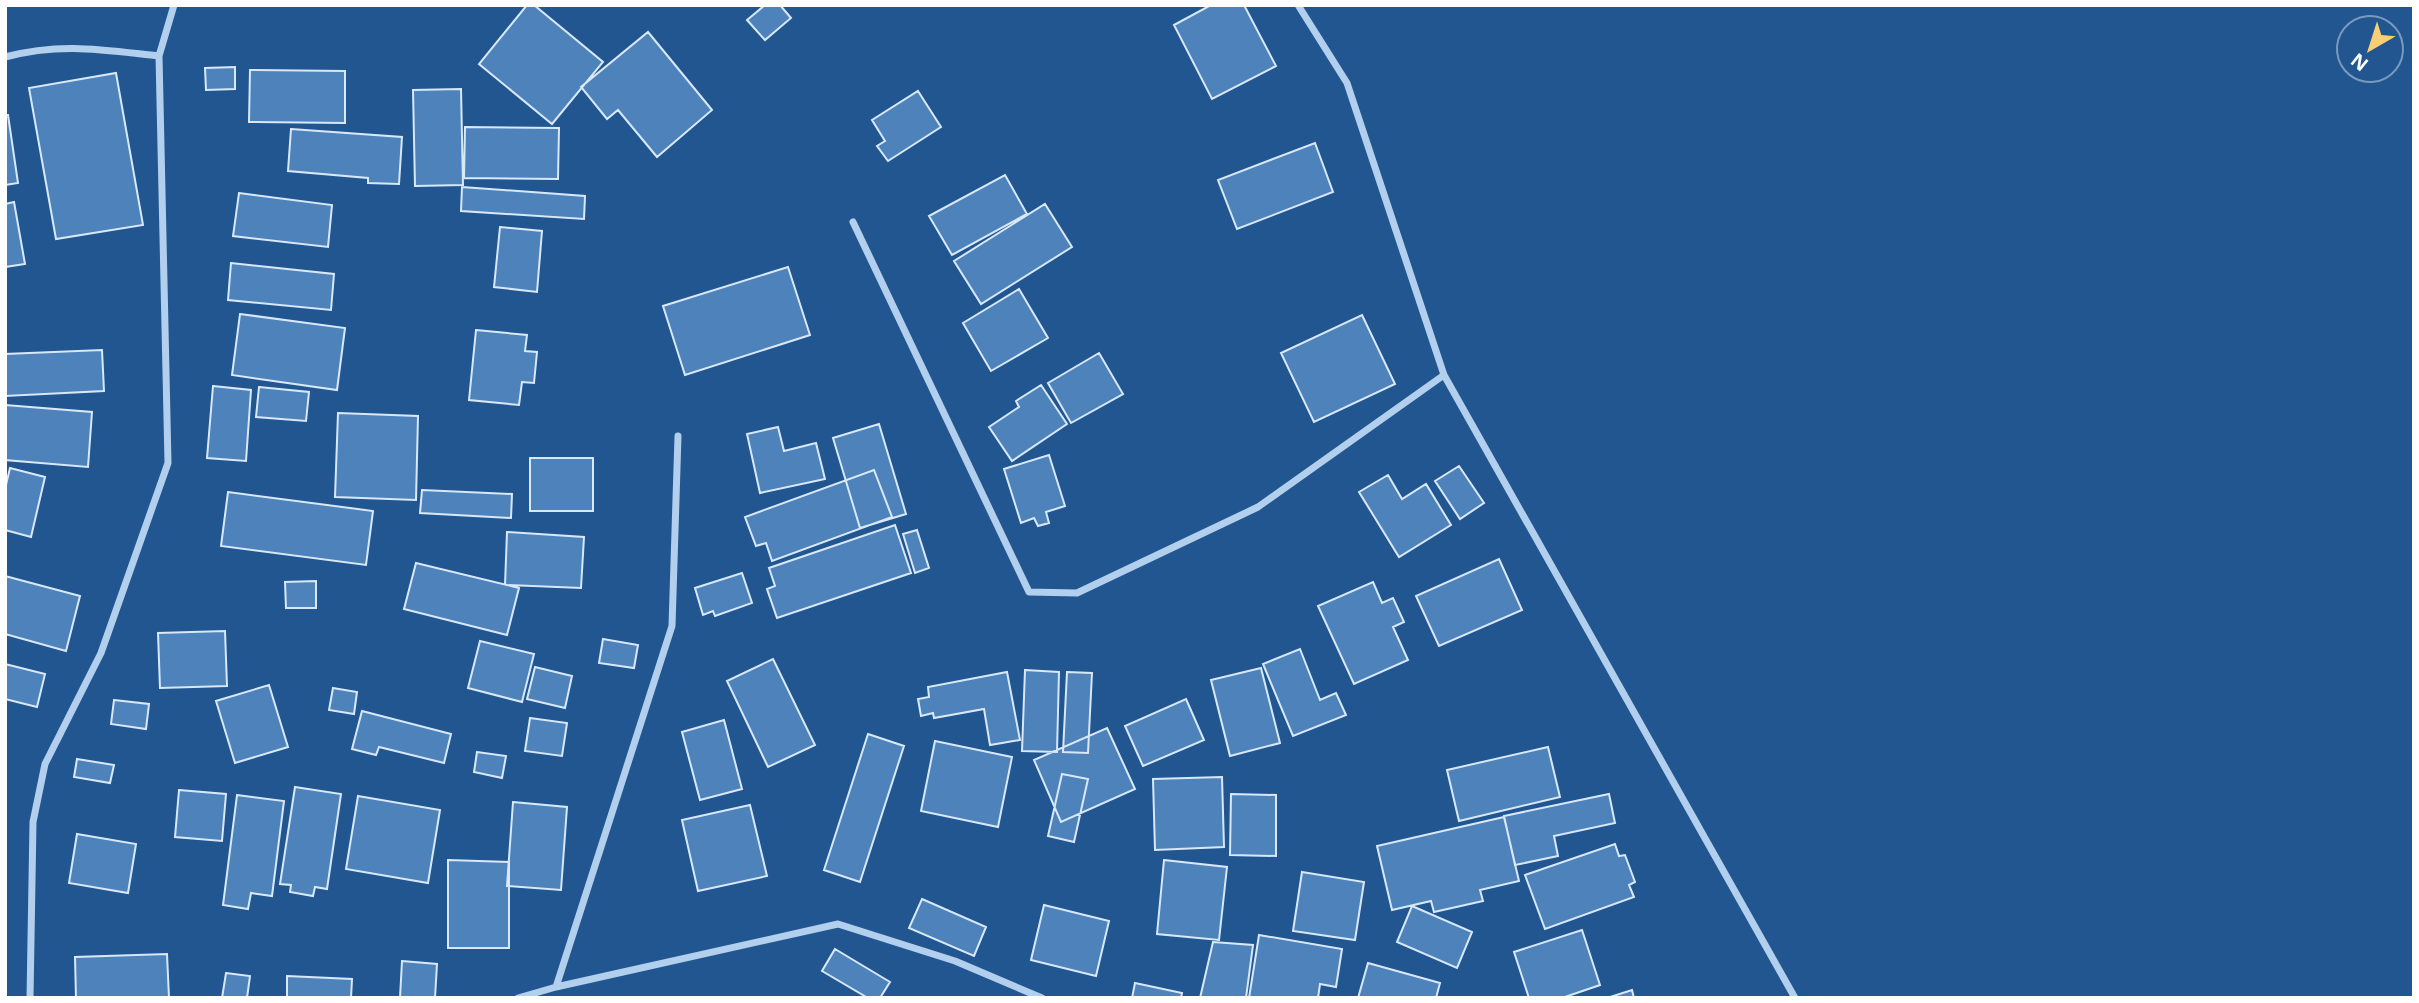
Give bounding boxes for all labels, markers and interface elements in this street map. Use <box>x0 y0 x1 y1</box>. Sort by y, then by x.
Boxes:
north arrow <box>2335 14 2405 84</box>
text: N <box>2345 47 2373 77</box>

